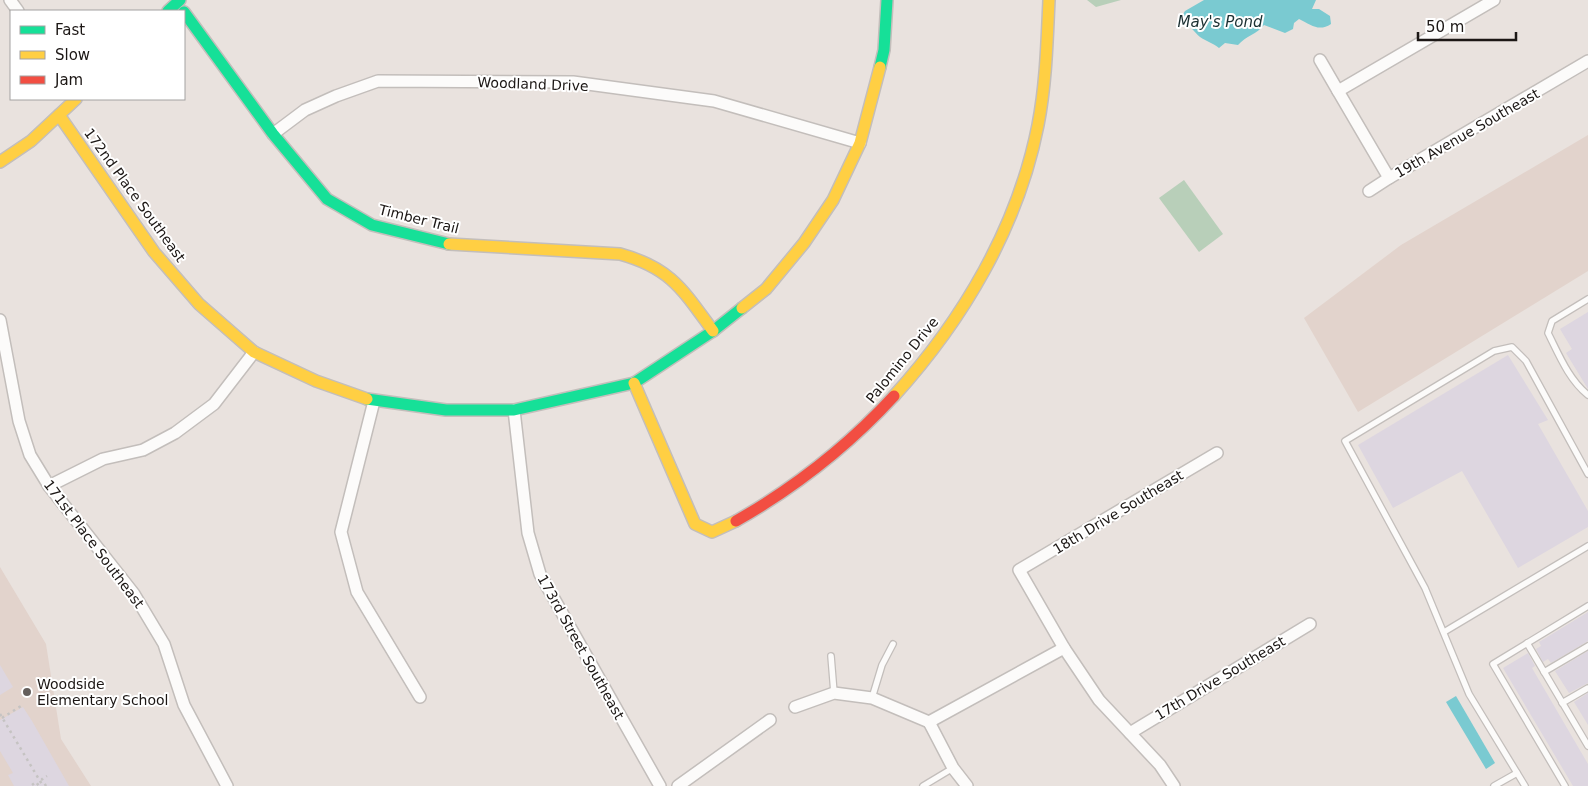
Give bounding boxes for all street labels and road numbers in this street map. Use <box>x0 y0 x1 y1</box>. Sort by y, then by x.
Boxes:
street label: Woodland Drive <box>477 74 589 94</box>
street label: 19th Avenue Southeast <box>1392 85 1542 181</box>
street label: 172nd Place Southeast <box>81 125 189 265</box>
street label: Timber Trail <box>376 201 461 237</box>
street label: Palomino Drive <box>863 314 941 406</box>
street label: 18th Drive Southeast <box>1050 466 1186 557</box>
street label: 171st Place Southeast <box>41 477 148 612</box>
street label: 173rd Street Southeast <box>534 572 628 723</box>
street label: 17th Drive Southeast <box>1152 632 1288 723</box>

